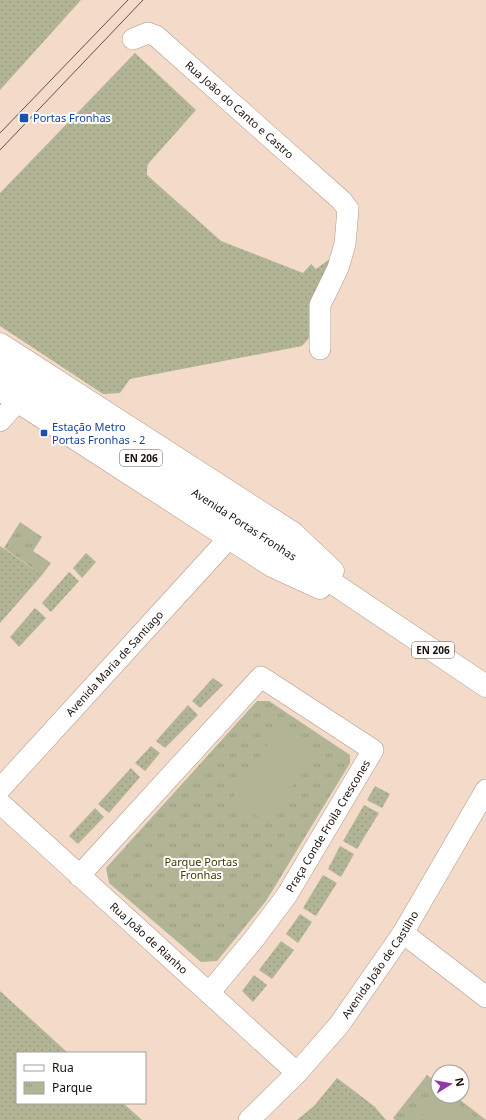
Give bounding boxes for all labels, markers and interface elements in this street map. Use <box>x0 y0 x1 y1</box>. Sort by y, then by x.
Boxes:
street label: Rua João do Canto e Castro <box>182 57 297 162</box>
place label: Portas Fronhas <box>33 110 111 125</box>
marker: Portas Fronhas <box>18 112 30 124</box>
place label: Estação Metro Portas Fronhas - 2 <box>52 419 145 447</box>
marker: Estação Metro Portas Fronhas - 2 <box>39 428 49 438</box>
road number: EN 206 <box>120 450 162 466</box>
street label: Avenida Portas Fronhas <box>189 484 300 564</box>
street label: Avenida Maria de Santiago <box>62 607 167 719</box>
road number: EN 206 <box>412 642 454 658</box>
street label: Praça Conde Froila Crescones <box>282 757 373 895</box>
park label: Parque Portas Fronhas <box>164 854 238 882</box>
street label: Rua João de Rianho <box>107 899 191 977</box>
street label: Avenida João de Castilho <box>338 907 422 1021</box>
legend <box>16 1052 146 1104</box>
text: Rua <box>52 1059 74 1076</box>
north arrow <box>430 1064 470 1104</box>
text: N <box>452 1076 469 1088</box>
text: Parque <box>52 1079 93 1096</box>

